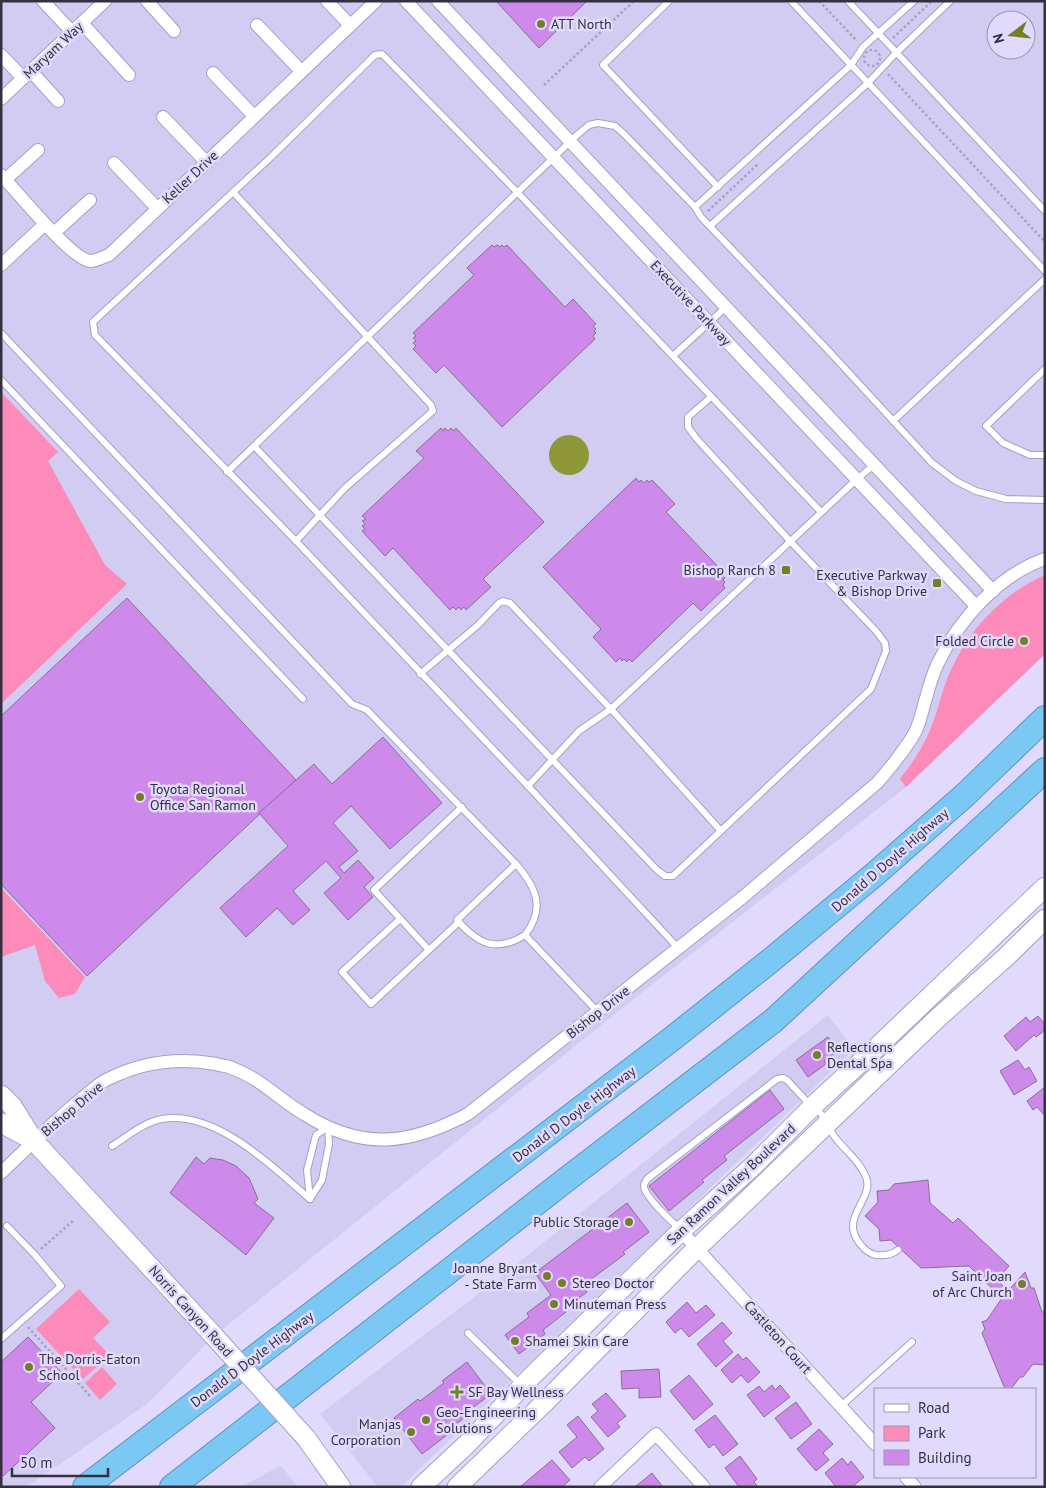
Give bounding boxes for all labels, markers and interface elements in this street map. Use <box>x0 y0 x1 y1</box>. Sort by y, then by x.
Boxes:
north arrow <box>986 10 1036 60</box>
place label: ATT North <box>551 15 612 33</box>
street label: Maryam Way <box>19 17 87 82</box>
marker: ATT North <box>535 18 547 30</box>
text: N <box>989 32 1008 45</box>
street label: Keller Drive <box>158 146 222 208</box>
street label: Executive Parkway <box>647 256 736 350</box>
place label: Bishop Ranch 8 <box>684 561 776 579</box>
marker: Bishop Ranch 8 <box>780 564 792 576</box>
place label: Executive Parkway & Bishop Drive <box>816 566 927 600</box>
marker: Executive Parkway & Bishop Drive <box>931 577 943 589</box>
place label: Folded Circle <box>935 632 1014 650</box>
marker: Folded Circle <box>1018 635 1030 647</box>
place label: Toyota Regional Office San Ramon <box>150 780 256 814</box>
marker: Toyota Regional Office San Ramon <box>134 791 146 803</box>
street label: Donald D Doyle Highway <box>828 804 953 916</box>
street label: Bishop Drive <box>563 982 633 1042</box>
place label: Reflections Dental Spa <box>827 1038 893 1072</box>
marker: Reflections Dental Spa <box>811 1049 823 1061</box>
street label: Donald D Doyle Highway <box>509 1062 640 1166</box>
street label: Bishop Drive <box>37 1078 107 1140</box>
street label: San Ramon Valley Boulevard <box>663 1120 799 1248</box>
place label: Public Storage <box>533 1213 619 1231</box>
marker: Public Storage <box>623 1216 635 1228</box>
place label: Joanne Bryant - State Farm <box>453 1259 537 1293</box>
street label: Norris Canyon Road <box>145 1261 237 1361</box>
place label: Saint Joan of Arc Church <box>932 1267 1012 1301</box>
marker: Joanne Bryant - State Farm <box>541 1270 553 1282</box>
place label: Stereo Doctor <box>572 1274 654 1292</box>
marker: Stereo Doctor <box>556 1277 568 1289</box>
marker: Saint Joan of Arc Church <box>1016 1278 1028 1290</box>
place label: Minuteman Press <box>564 1295 667 1313</box>
street label: Castleton Court <box>740 1297 816 1378</box>
marker: Minuteman Press <box>548 1298 560 1310</box>
street label: Donald D Doyle Highway <box>187 1307 318 1411</box>
place label: Shamei Skin Care <box>525 1332 629 1350</box>
marker: Shamei Skin Care <box>509 1335 521 1347</box>
place label: The Dorris-Eaton School <box>39 1350 140 1384</box>
marker: The Dorris-Eaton School <box>23 1361 35 1373</box>
place label: SF Bay Wellness <box>468 1383 564 1401</box>
marker: SF Bay Wellness <box>450 1385 464 1399</box>
legend <box>874 1388 1036 1478</box>
text: Road <box>918 1398 950 1417</box>
place label: Geo-Engineering Solutions <box>436 1403 536 1437</box>
marker: Geo-Engineering Solutions <box>420 1414 432 1426</box>
place label: Manjas Corporation <box>331 1415 401 1449</box>
text: Park <box>918 1423 946 1442</box>
marker: Manjas Corporation <box>405 1426 417 1438</box>
scale bar <box>12 1446 109 1478</box>
text: Building <box>918 1448 972 1467</box>
text: 50 m <box>20 1453 53 1472</box>

